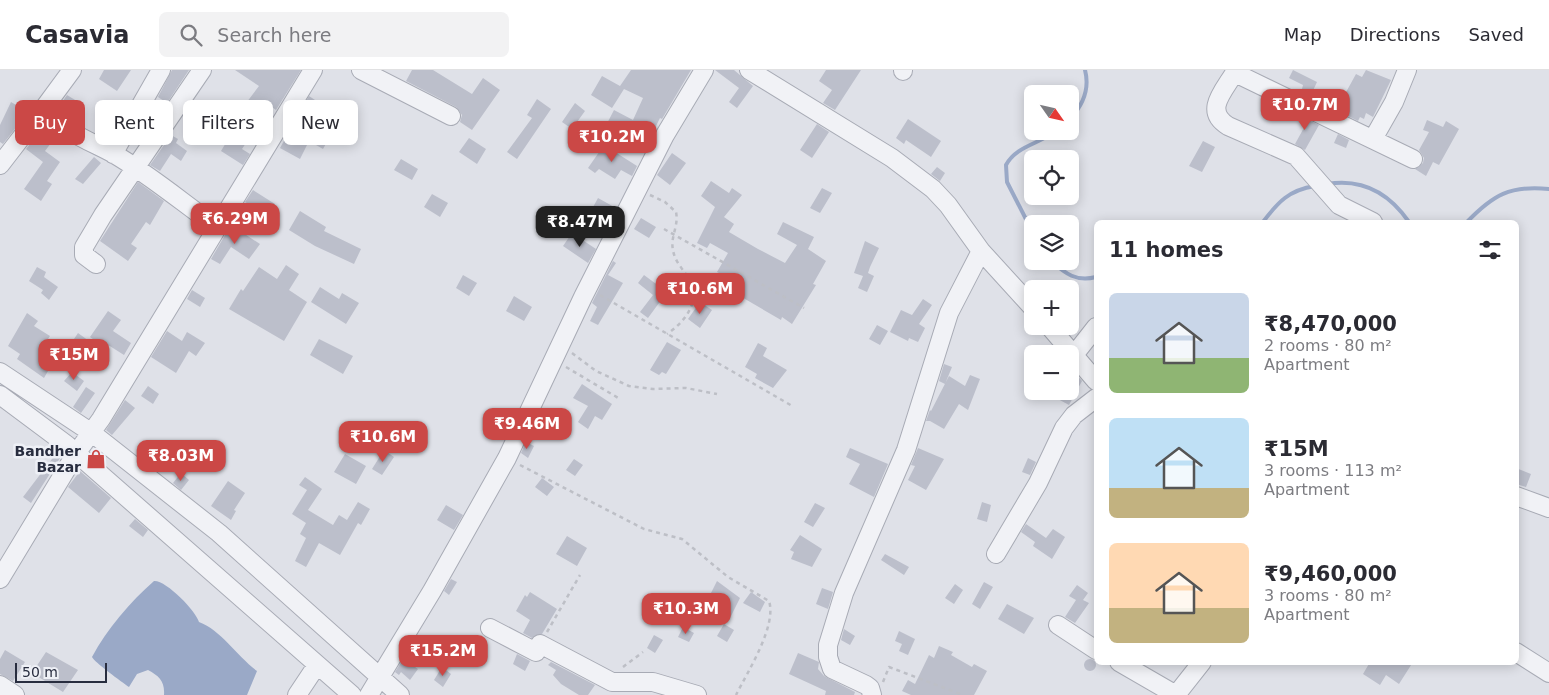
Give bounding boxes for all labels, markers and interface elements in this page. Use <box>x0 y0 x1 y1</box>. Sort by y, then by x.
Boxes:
search box <box>159 12 509 57</box>
text: Casavia <box>25 21 129 49</box>
icon: search <box>177 21 205 49</box>
text: Search here <box>217 24 332 46</box>
text: Map <box>1284 24 1322 45</box>
text: Directions <box>1350 24 1440 45</box>
text: Saved <box>1468 24 1524 45</box>
north arrow <box>1024 85 1079 140</box>
map controls <box>1024 85 1079 400</box>
pin: ₹10.7M <box>1264 88 1346 131</box>
text: ₹10.7M <box>1272 95 1338 114</box>
chip: Buy <box>15 100 85 145</box>
chip: Rent <box>95 100 173 145</box>
chip: Filters <box>183 100 273 145</box>
chip: New <box>283 100 358 145</box>
pin: ₹10.2M <box>571 121 653 163</box>
text: ₹10.2M <box>579 127 645 146</box>
button: locate <box>1024 150 1079 205</box>
pin: ₹6.29M <box>194 202 276 245</box>
pin: ₹8.47M <box>539 206 621 248</box>
text: ₹6.29M <box>202 209 268 228</box>
text: ₹8.47M <box>547 212 613 231</box>
button: layers <box>1024 215 1079 270</box>
icon: filters <box>1476 236 1504 264</box>
text: 11 homes <box>1109 238 1224 262</box>
pin: ₹10.6M <box>659 272 741 315</box>
text: ₹10.6M <box>667 279 733 298</box>
button: + <box>1024 280 1079 335</box>
text: ₹8,470,000 <box>1264 312 1397 336</box>
icon: home <box>1149 313 1209 373</box>
text: 2 rooms · 80 m² <box>1264 336 1392 355</box>
pin: ₹15M <box>44 338 104 381</box>
text: ₹15M <box>49 345 99 364</box>
button: − <box>1024 345 1079 400</box>
text: Apartment <box>1264 355 1350 374</box>
pin: ₹9.46M <box>486 408 568 450</box>
text: ₹9.46M <box>494 414 560 433</box>
pin: ₹10.6M <box>342 420 424 463</box>
text: ₹10.6M <box>350 427 416 446</box>
text: ₹15M <box>1264 437 1329 461</box>
icon: home <box>1149 438 1209 498</box>
pin: ₹8.03M <box>140 440 222 482</box>
place label: Bandher Bazar <box>15 443 81 475</box>
text: ₹8.03M <box>148 446 214 465</box>
shop icon: Bandher Bazar <box>85 448 107 470</box>
text: 3 rooms · 113 m² <box>1264 461 1402 480</box>
text: Apartment <box>1264 480 1350 499</box>
text: ₹9,460,000 <box>1264 562 1397 586</box>
icon: home <box>1149 563 1209 623</box>
text: 3 rooms · 80 m² <box>1264 586 1392 605</box>
pin: ₹10.3M <box>645 592 727 635</box>
text: ₹10.3M <box>653 599 719 618</box>
text: Apartment <box>1264 605 1350 624</box>
pin: ₹15.2M <box>402 634 484 677</box>
text: ₹15.2M <box>410 641 476 660</box>
scale bar <box>15 660 108 683</box>
text: 50 m <box>22 664 58 680</box>

